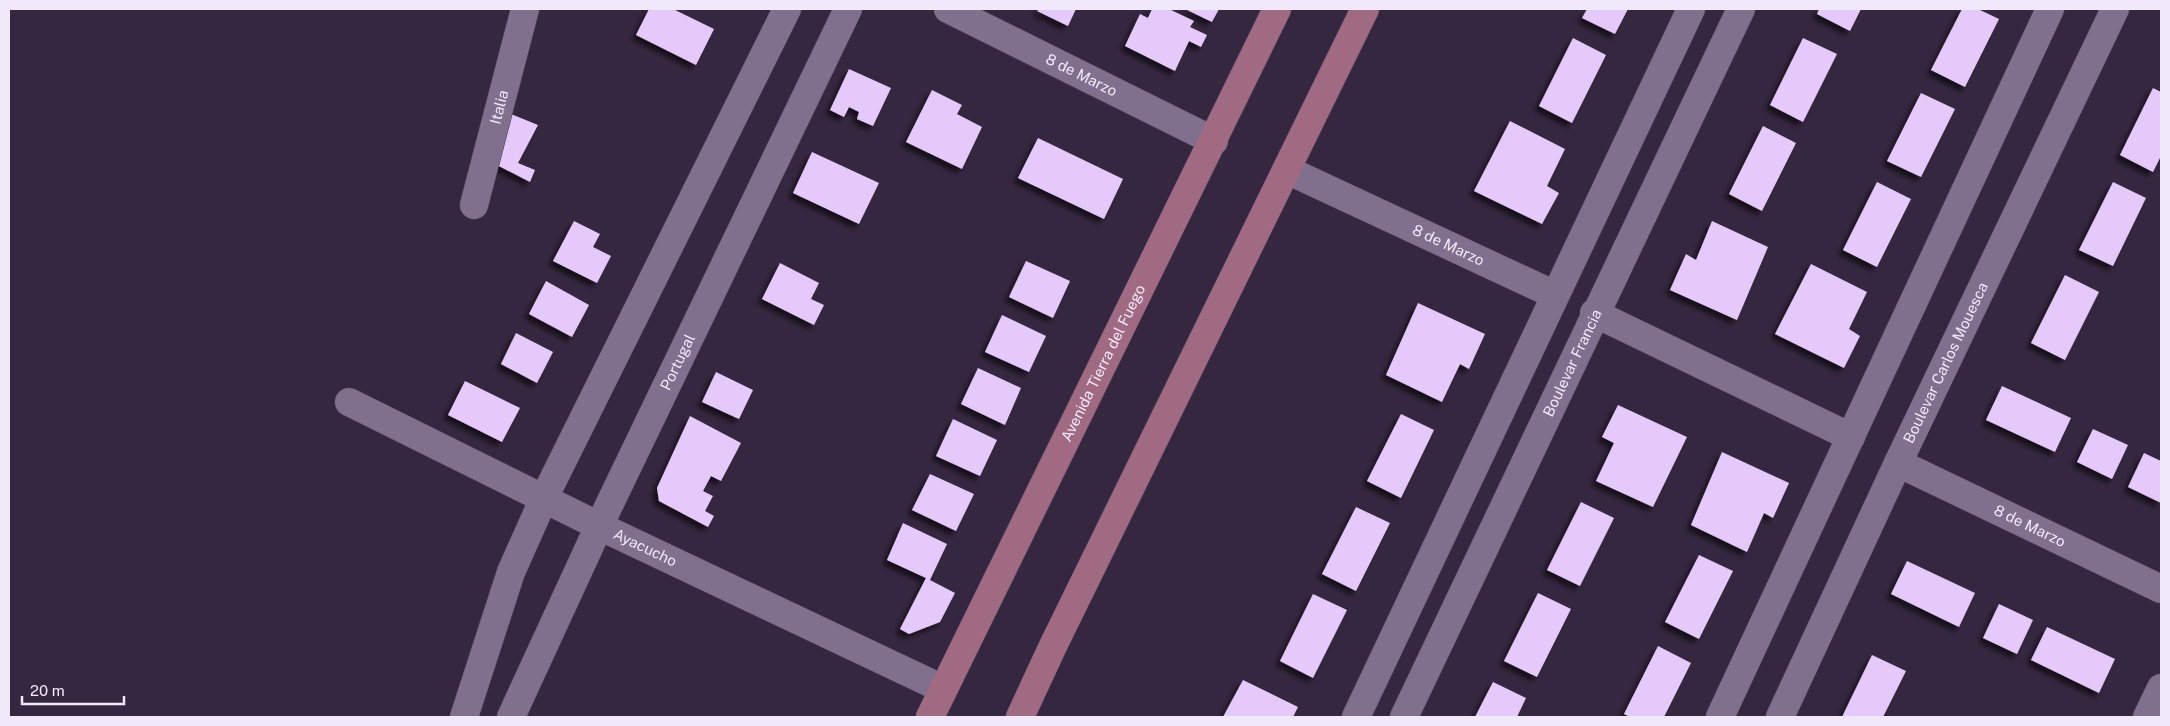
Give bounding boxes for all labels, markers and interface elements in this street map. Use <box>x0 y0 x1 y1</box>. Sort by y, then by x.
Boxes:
street label: 8 de Marzo <box>1043 50 1120 100</box>
street label: Italia <box>486 88 512 126</box>
street label: 8 de Marzo <box>1410 221 1487 269</box>
street label: Boulevar Carlos Mouesca <box>1900 280 1991 446</box>
street label: Avenida Tierra del Fuego <box>1057 282 1149 444</box>
street label: Boulevar Francia <box>1539 307 1605 419</box>
street label: Portugal <box>657 331 698 393</box>
street label: 8 de Marzo <box>1991 501 2068 550</box>
street label: Ayacucho <box>611 525 680 570</box>
scale bar <box>22 674 125 706</box>
text: 20 m <box>30 682 65 699</box>

